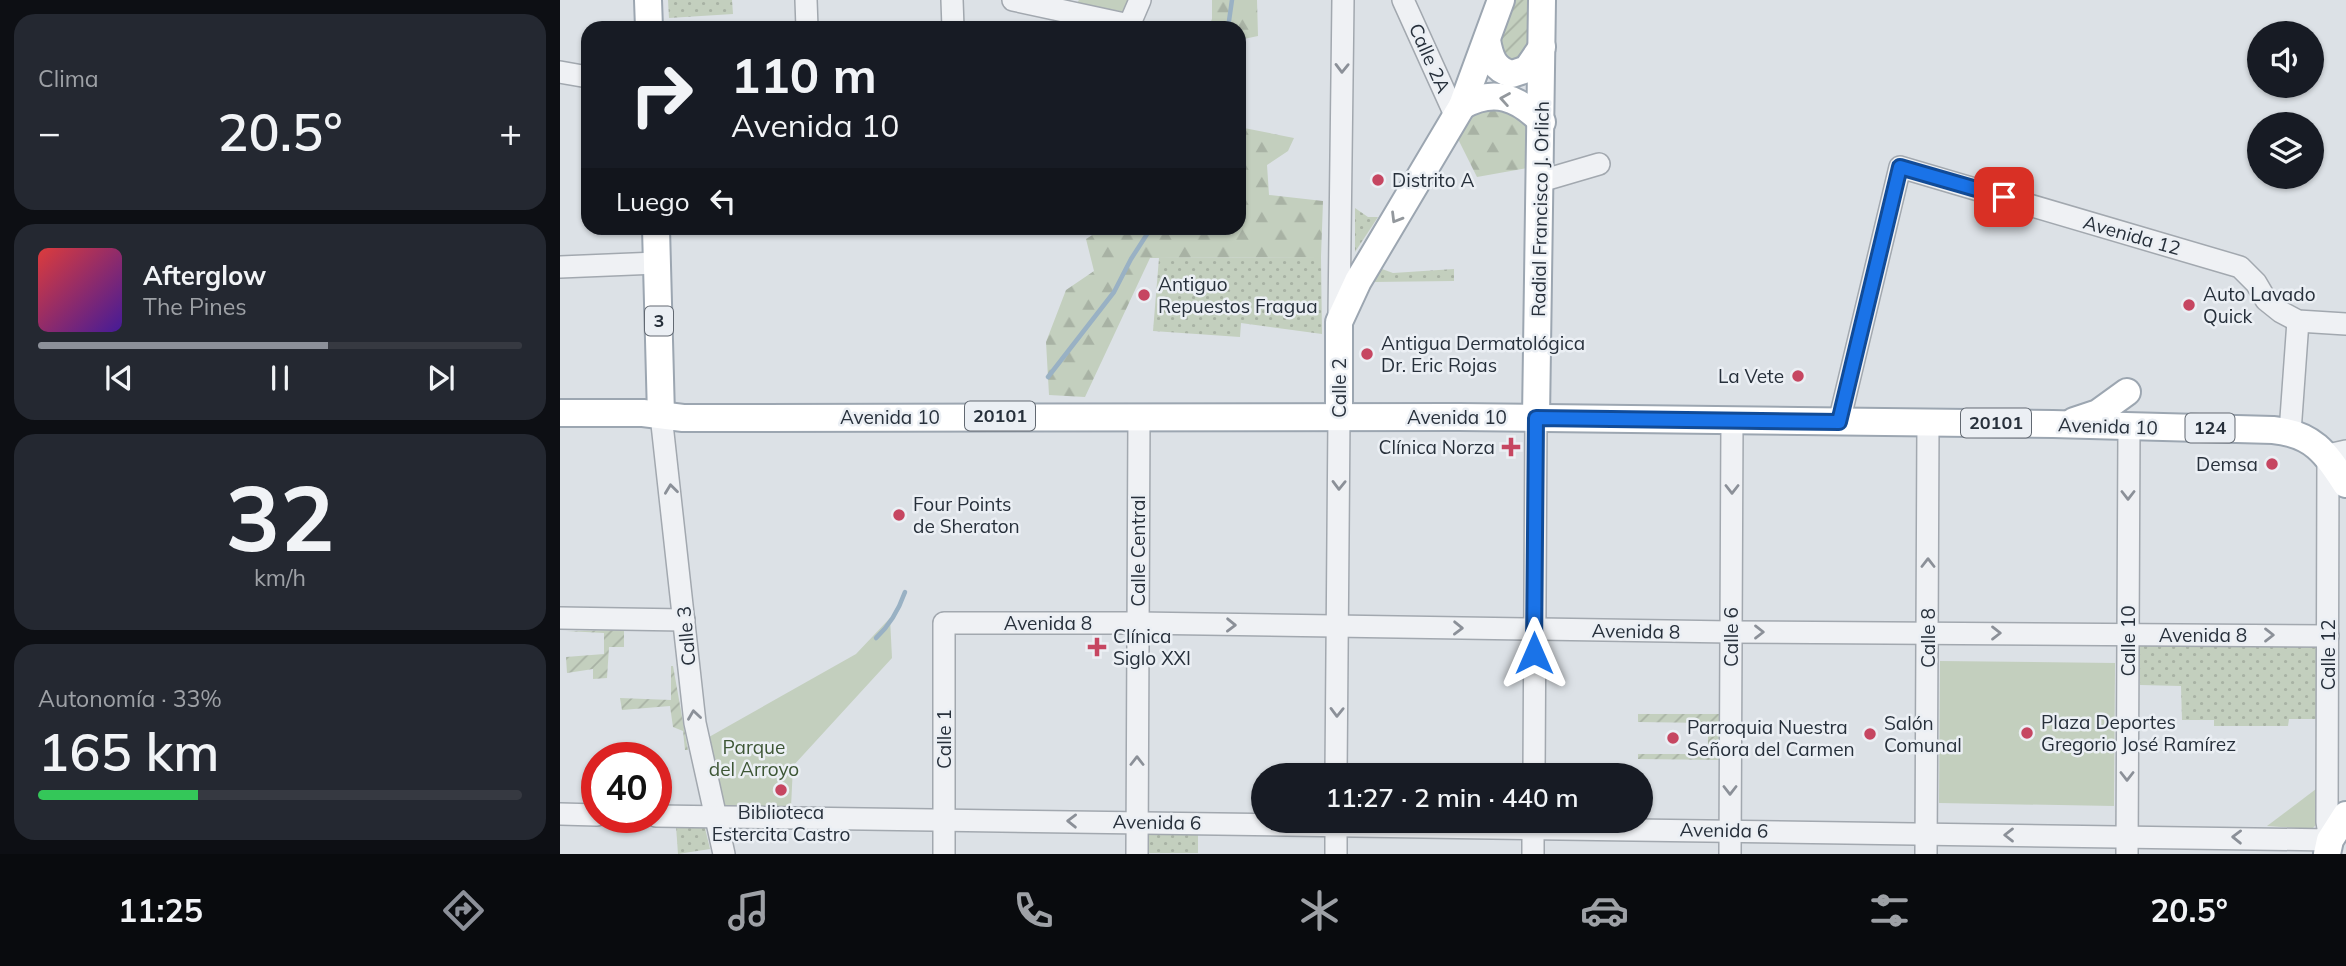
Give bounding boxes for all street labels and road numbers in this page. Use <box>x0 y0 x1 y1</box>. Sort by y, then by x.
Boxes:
street label: Calle 2A <box>1404 19 1456 97</box>
street label: Radial Francisco J. Orlich <box>1526 101 1554 317</box>
street label: Avenida 12 <box>2081 210 2183 260</box>
road number: 3 <box>645 306 673 335</box>
street label: Calle 2 <box>1327 358 1351 418</box>
road number: 20101 <box>965 402 1035 430</box>
street label: Avenida 10 <box>840 405 940 429</box>
street label: Avenida 10 <box>1407 405 1507 429</box>
road number: 20101 <box>1961 408 2031 438</box>
street label: Avenida 10 <box>2058 412 2158 440</box>
road number: 124 <box>2186 414 2234 442</box>
street label: Calle Central <box>1126 495 1150 607</box>
street label: Calle 3 <box>671 605 701 667</box>
street label: Calle 10 <box>2116 605 2140 677</box>
street label: Calle 6 <box>1719 607 1743 667</box>
street label: Calle 8 <box>1916 608 1940 668</box>
street label: Avenida 8 <box>1004 611 1092 635</box>
street label: Avenida 8 <box>1592 618 1680 644</box>
street label: Calle 12 <box>2316 619 2340 691</box>
street label: Avenida 8 <box>2159 623 2247 647</box>
street label: Calle 1 <box>932 709 956 769</box>
street label: Avenida 6 <box>1113 809 1201 835</box>
street label: Avenida 6 <box>1680 817 1768 843</box>

